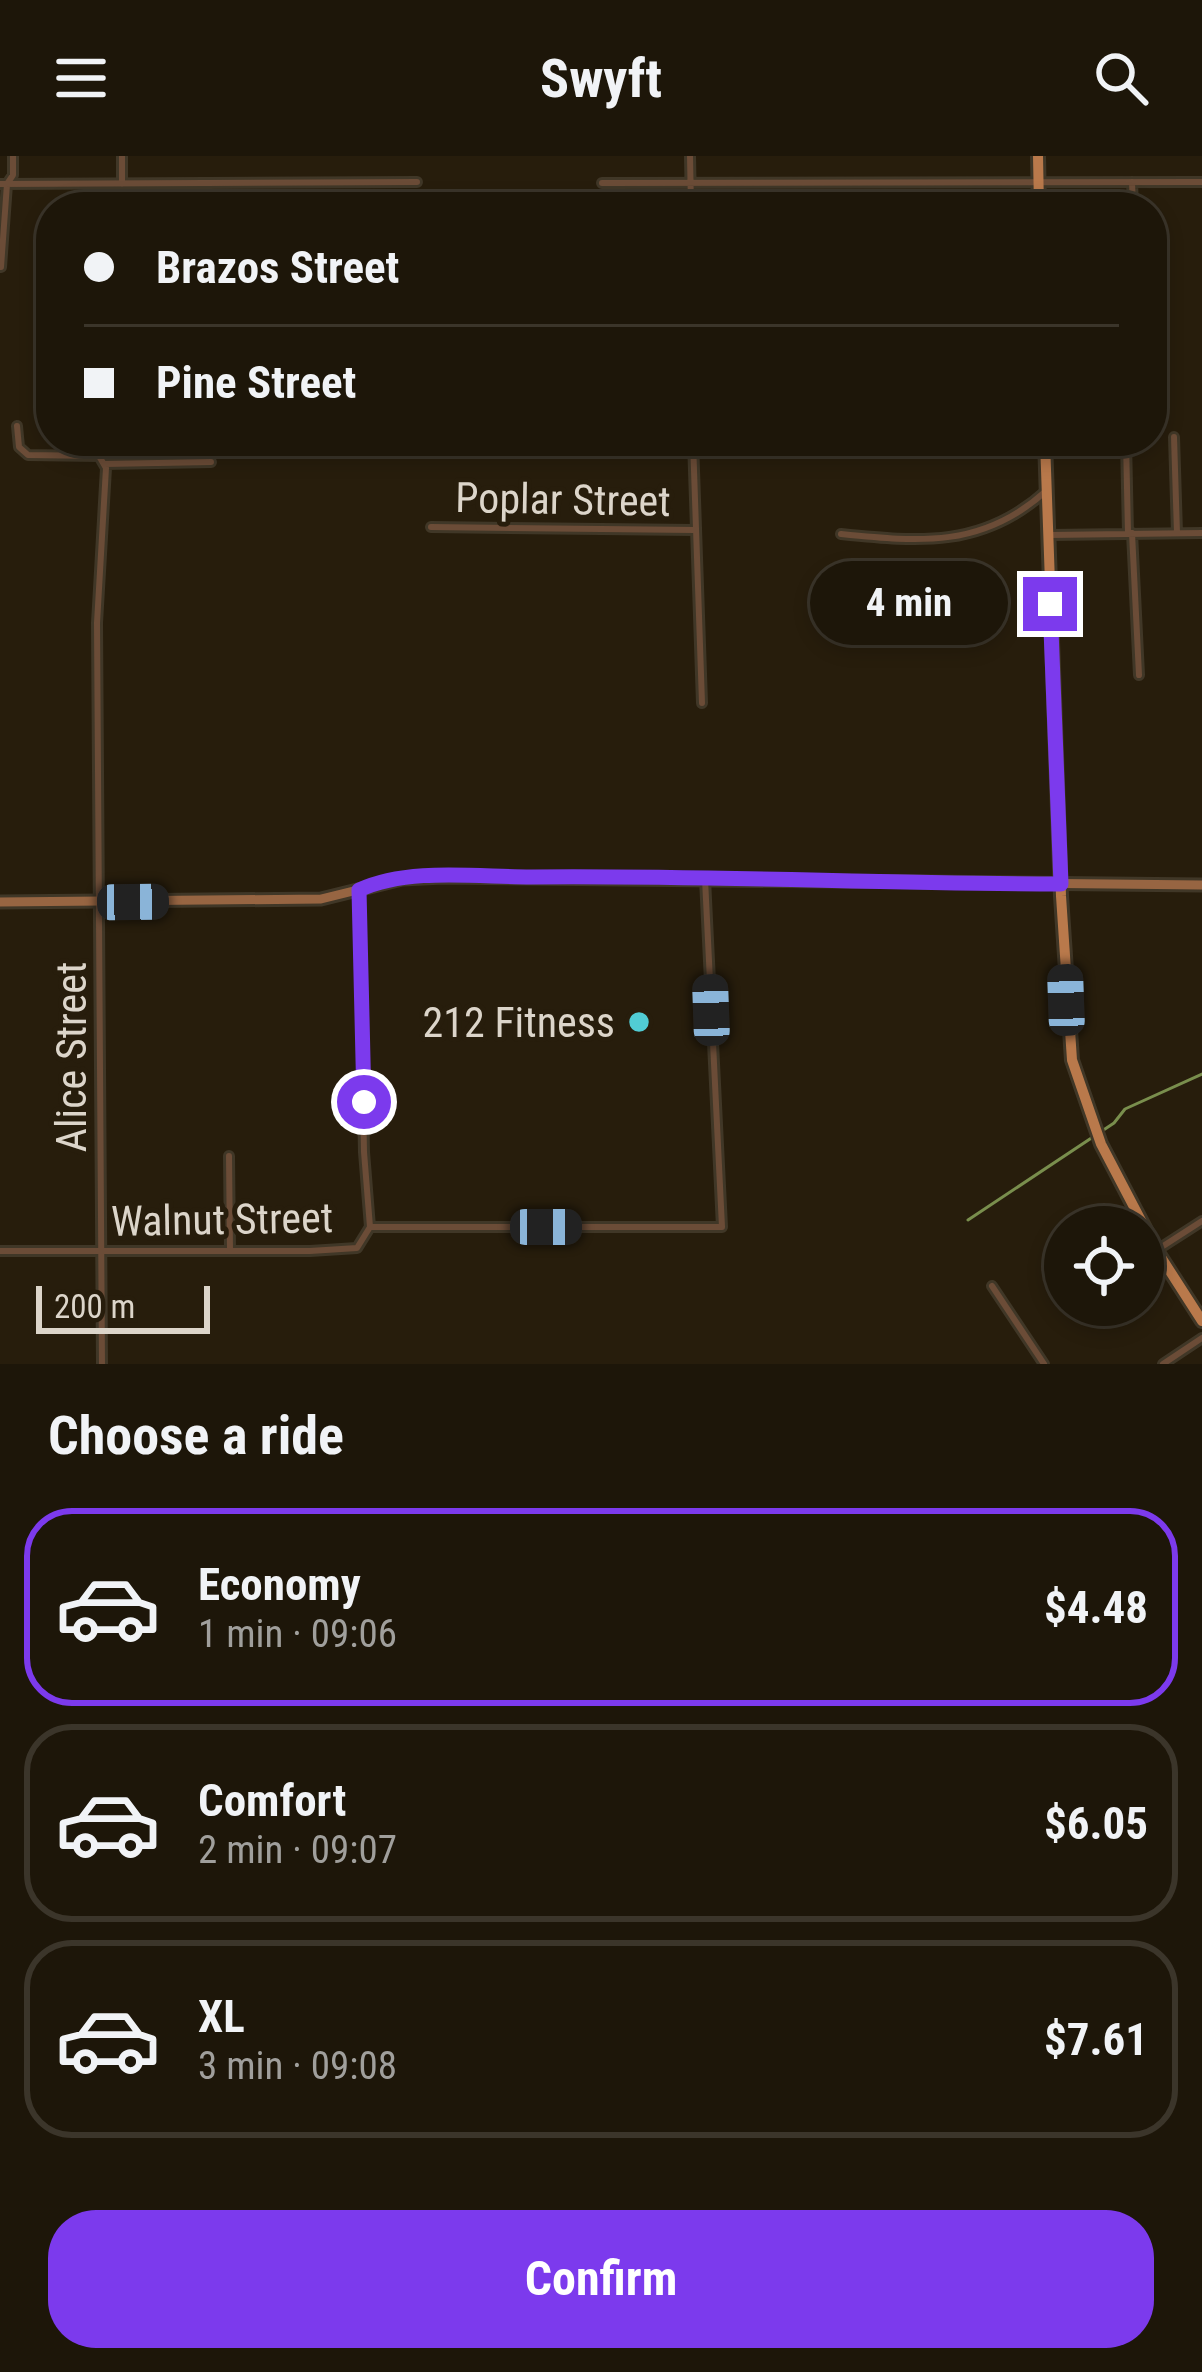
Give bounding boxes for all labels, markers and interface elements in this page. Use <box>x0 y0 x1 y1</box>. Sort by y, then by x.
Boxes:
icon: menu <box>48 45 114 111</box>
icon: search <box>1088 45 1154 111</box>
text: Swyft <box>540 47 662 110</box>
text: Brazos Street <box>156 241 399 294</box>
text: Pine Street <box>156 356 356 409</box>
street label: Poplar Street <box>455 473 671 526</box>
callout: 4 min <box>810 562 1008 646</box>
route end <box>1023 577 1077 631</box>
text: 4 min <box>866 580 952 626</box>
car <box>97 883 169 921</box>
street label: Alice Street <box>47 962 96 1152</box>
car <box>1047 963 1085 1037</box>
car <box>692 973 730 1047</box>
place label: 212 Fitness <box>423 998 615 1047</box>
marker: 212 Fitness <box>626 1009 652 1035</box>
route start <box>337 1075 391 1129</box>
street label: Walnut Street <box>110 1193 334 1246</box>
map controls <box>1044 1206 1164 1326</box>
button: locate <box>1044 1206 1164 1326</box>
car <box>510 1209 582 1245</box>
scale bar <box>36 1280 210 1333</box>
text: 200 m <box>54 1287 135 1326</box>
text: Choose a ride <box>48 1404 344 1467</box>
icon: car <box>54 1553 162 1661</box>
text: Economy <box>198 1558 361 1611</box>
text: $4.48 <box>1044 1581 1148 1634</box>
text: 1 min · 09:06 <box>198 1611 397 1657</box>
icon: car <box>54 1769 162 1877</box>
text: Comfort <box>198 1774 346 1827</box>
text: $6.05 <box>1044 1797 1148 1850</box>
text: 2 min · 09:07 <box>198 1827 397 1873</box>
icon: car <box>54 1985 162 2093</box>
text: XL <box>198 1990 245 2043</box>
text: $7.61 <box>1044 2013 1148 2066</box>
text: 3 min · 09:08 <box>198 2043 397 2089</box>
button: Confirm <box>48 2210 1154 2348</box>

